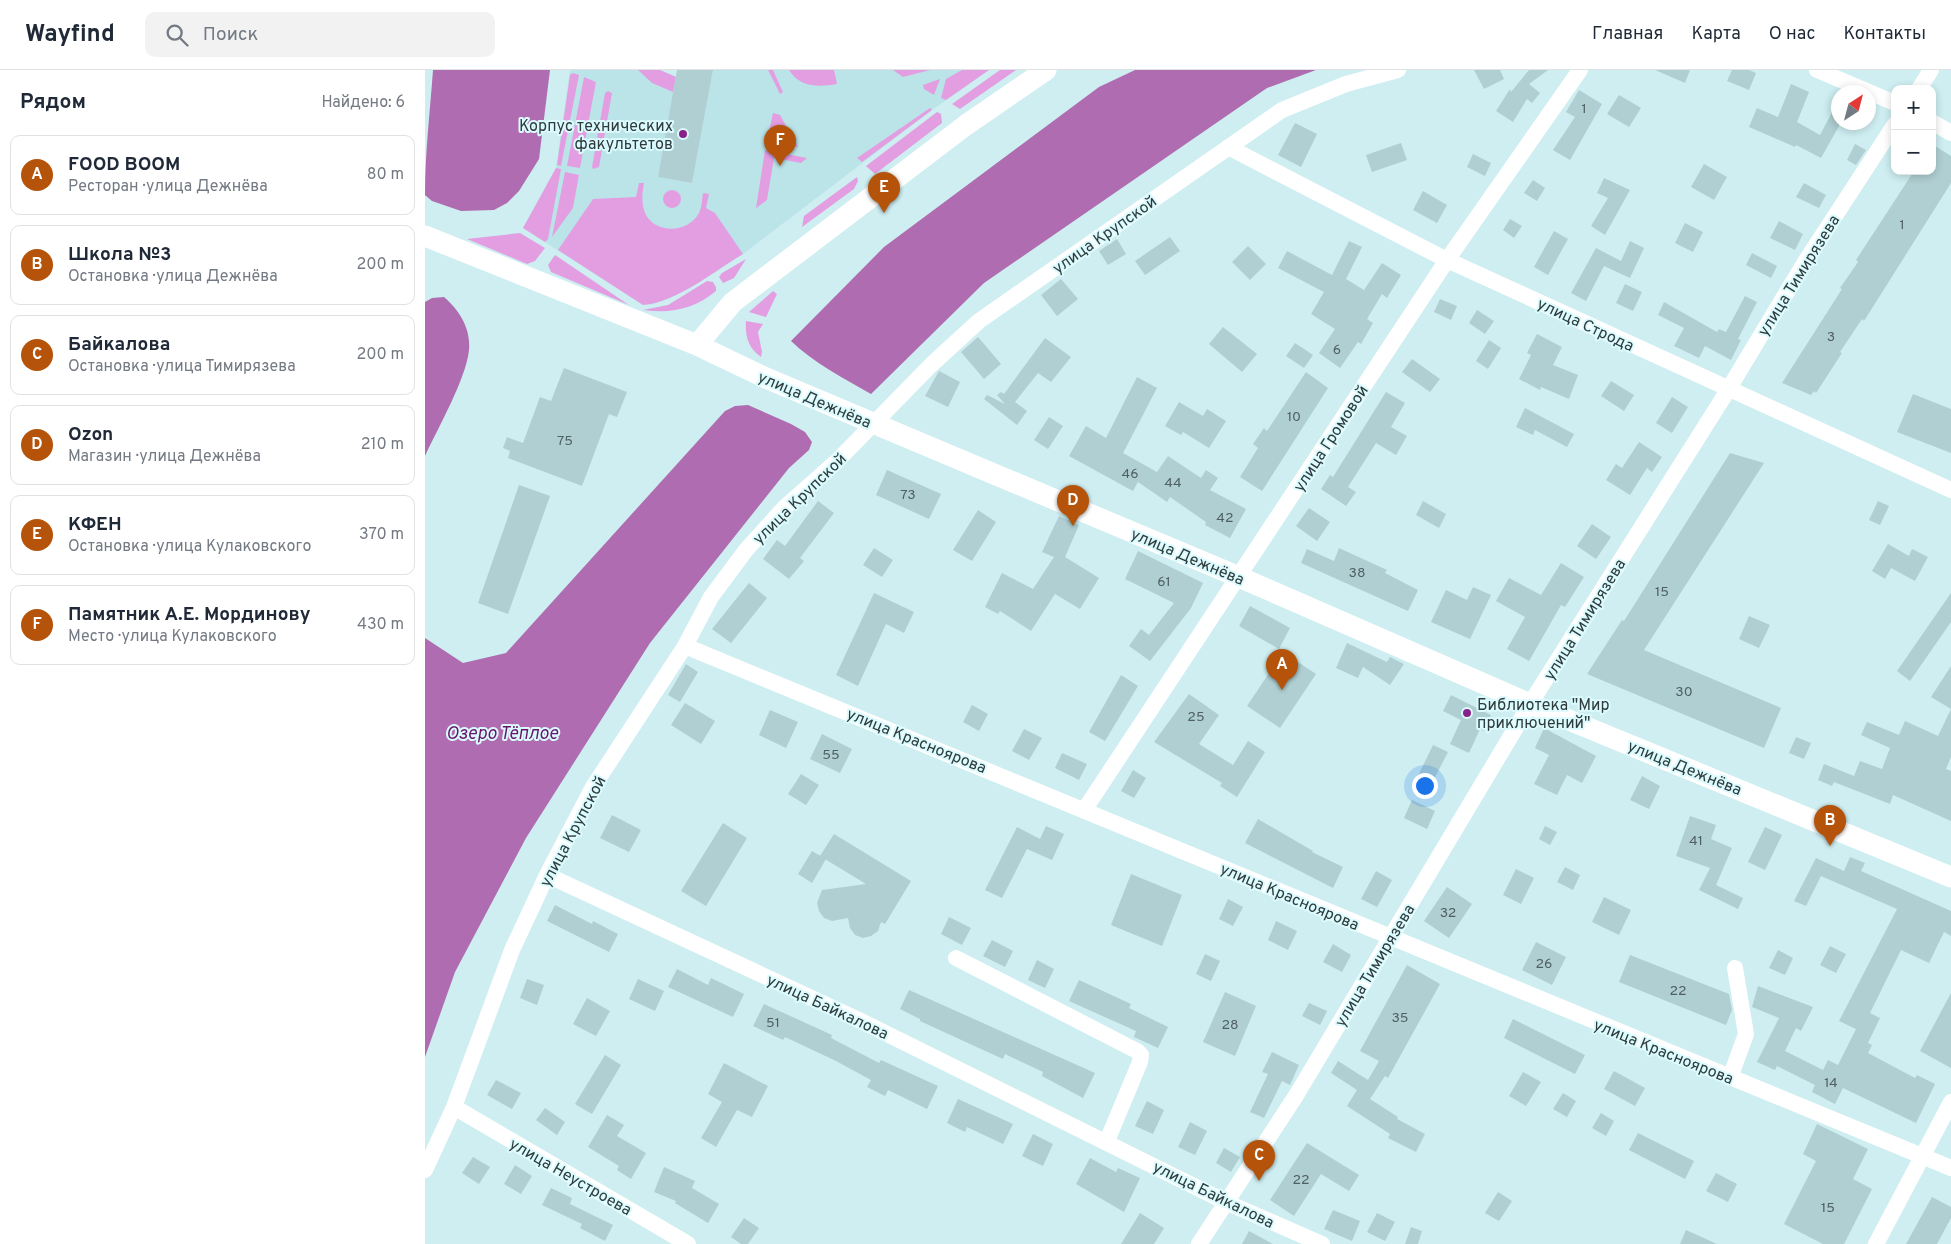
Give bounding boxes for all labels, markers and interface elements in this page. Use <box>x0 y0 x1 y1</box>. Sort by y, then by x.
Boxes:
search box <box>145 12 495 57</box>
text: Wayfind <box>25 20 115 50</box>
icon: search <box>163 21 191 49</box>
text: Поиск <box>203 23 258 47</box>
text: Главная <box>1592 23 1663 46</box>
text: Карта <box>1691 23 1741 46</box>
text: О нас <box>1769 23 1815 46</box>
text: Контакты <box>1843 23 1926 46</box>
north arrow <box>1831 85 1876 130</box>
map controls <box>1891 85 1936 175</box>
button: + <box>1891 85 1936 130</box>
text: Рядом <box>20 89 86 116</box>
text: Найдено: 6 <box>322 93 405 113</box>
house number: 1 <box>1581 101 1587 118</box>
place label: Корпус технических факультетов <box>519 117 673 155</box>
pin: F <box>764 125 796 166</box>
marker: Корпус технических факультетов <box>677 128 689 140</box>
button: − <box>1891 130 1936 175</box>
text: FOOD BOOM <box>68 153 180 177</box>
text: A <box>31 165 43 185</box>
text: 80 m <box>367 165 404 185</box>
pin: E <box>868 172 900 213</box>
text: Ресторан · улица Дежнёва <box>68 177 268 197</box>
street label: улица Крупской <box>1049 192 1161 279</box>
street label: улица Тимирязева <box>1754 212 1845 341</box>
house number: 1 <box>1899 217 1905 234</box>
text: Школа №3 <box>68 243 172 267</box>
text: B <box>31 255 43 275</box>
text: 200 m <box>356 255 404 275</box>
text: Остановка · улица Дежнёва <box>68 267 278 287</box>
street label: улица Строда <box>1533 295 1637 357</box>
house number: 3 <box>1827 329 1835 346</box>
text: Байкалова <box>68 333 170 357</box>
house number: 6 <box>1333 342 1341 359</box>
text: C <box>32 345 42 365</box>
text: 200 m <box>356 345 404 365</box>
text: Остановка · улица Тимирязева <box>68 357 296 377</box>
street label: улица Дежнёва <box>754 368 874 434</box>
street label: улица Громовой <box>1290 382 1374 496</box>
house number: 10 <box>1287 409 1301 426</box>
text: Ozon <box>68 423 113 447</box>
house number: 75 <box>557 433 573 450</box>
text: D <box>31 435 43 455</box>
text: 210 m <box>361 435 404 455</box>
text: Магазин · улица Дежнёва <box>68 447 261 467</box>
street label: улица Крупской <box>749 450 852 549</box>
house number: 46 <box>1121 466 1139 483</box>
house number: 44 <box>1164 475 1182 492</box>
pin: D <box>1057 485 1089 526</box>
house number: 73 <box>900 487 916 504</box>
house number: 42 <box>1216 510 1234 527</box>
text: КФЕН <box>68 513 122 537</box>
text: E <box>32 525 42 545</box>
text: 370 m <box>359 525 404 545</box>
street label: улица Дежнёва <box>1127 525 1247 591</box>
text: Остановка · улица Кулаковского <box>68 537 311 557</box>
street label: улица Тимирязева <box>1540 556 1631 685</box>
house number: 38 <box>1349 565 1365 582</box>
house number: 61 <box>1157 574 1171 591</box>
house number: 15 <box>1655 584 1669 601</box>
text: Памятник А.Е. Мординову <box>68 603 311 627</box>
text: F <box>32 615 42 635</box>
text: 430 m <box>357 615 404 635</box>
text: Место · улица Кулаковского <box>68 627 277 647</box>
pin: A <box>1266 649 1298 690</box>
house number: 30 <box>1675 684 1693 701</box>
place label: Библиотека "Мир приключений" <box>1477 696 1610 734</box>
street label: улица Красноярова <box>843 705 989 779</box>
marker: Библиотека "Мир приключений" <box>1461 707 1473 719</box>
house number: 25 <box>1187 709 1205 726</box>
water label: Озеро Тёплое <box>446 723 559 746</box>
street label: улица Дежнёва <box>1624 737 1744 801</box>
house number: 55 <box>822 747 840 764</box>
street label: улица Крупской <box>536 773 611 891</box>
your location <box>1412 773 1438 799</box>
pin: B <box>1814 805 1846 846</box>
house number: 41 <box>1689 833 1703 850</box>
street label: улица Красноярова <box>1217 859 1362 936</box>
street label: улица Тимирязева <box>1331 901 1420 1031</box>
house number: 32 <box>1440 905 1456 922</box>
house number: 26 <box>1536 956 1552 973</box>
street label: улица Байкалова <box>763 971 891 1045</box>
house number: 22 <box>1669 983 1687 1000</box>
house number: 35 <box>1391 1010 1409 1027</box>
house number: 51 <box>766 1015 780 1032</box>
street label: улица Красноярова <box>1590 1016 1736 1090</box>
house number: 28 <box>1221 1017 1239 1034</box>
house number: 14 <box>1824 1075 1838 1092</box>
street label: улица Неустроева <box>505 1135 635 1221</box>
pin: C <box>1243 1140 1275 1181</box>
street label: улица Байкалова <box>1149 1158 1277 1234</box>
house number: 22 <box>1292 1172 1310 1189</box>
house number: 15 <box>1821 1200 1835 1217</box>

